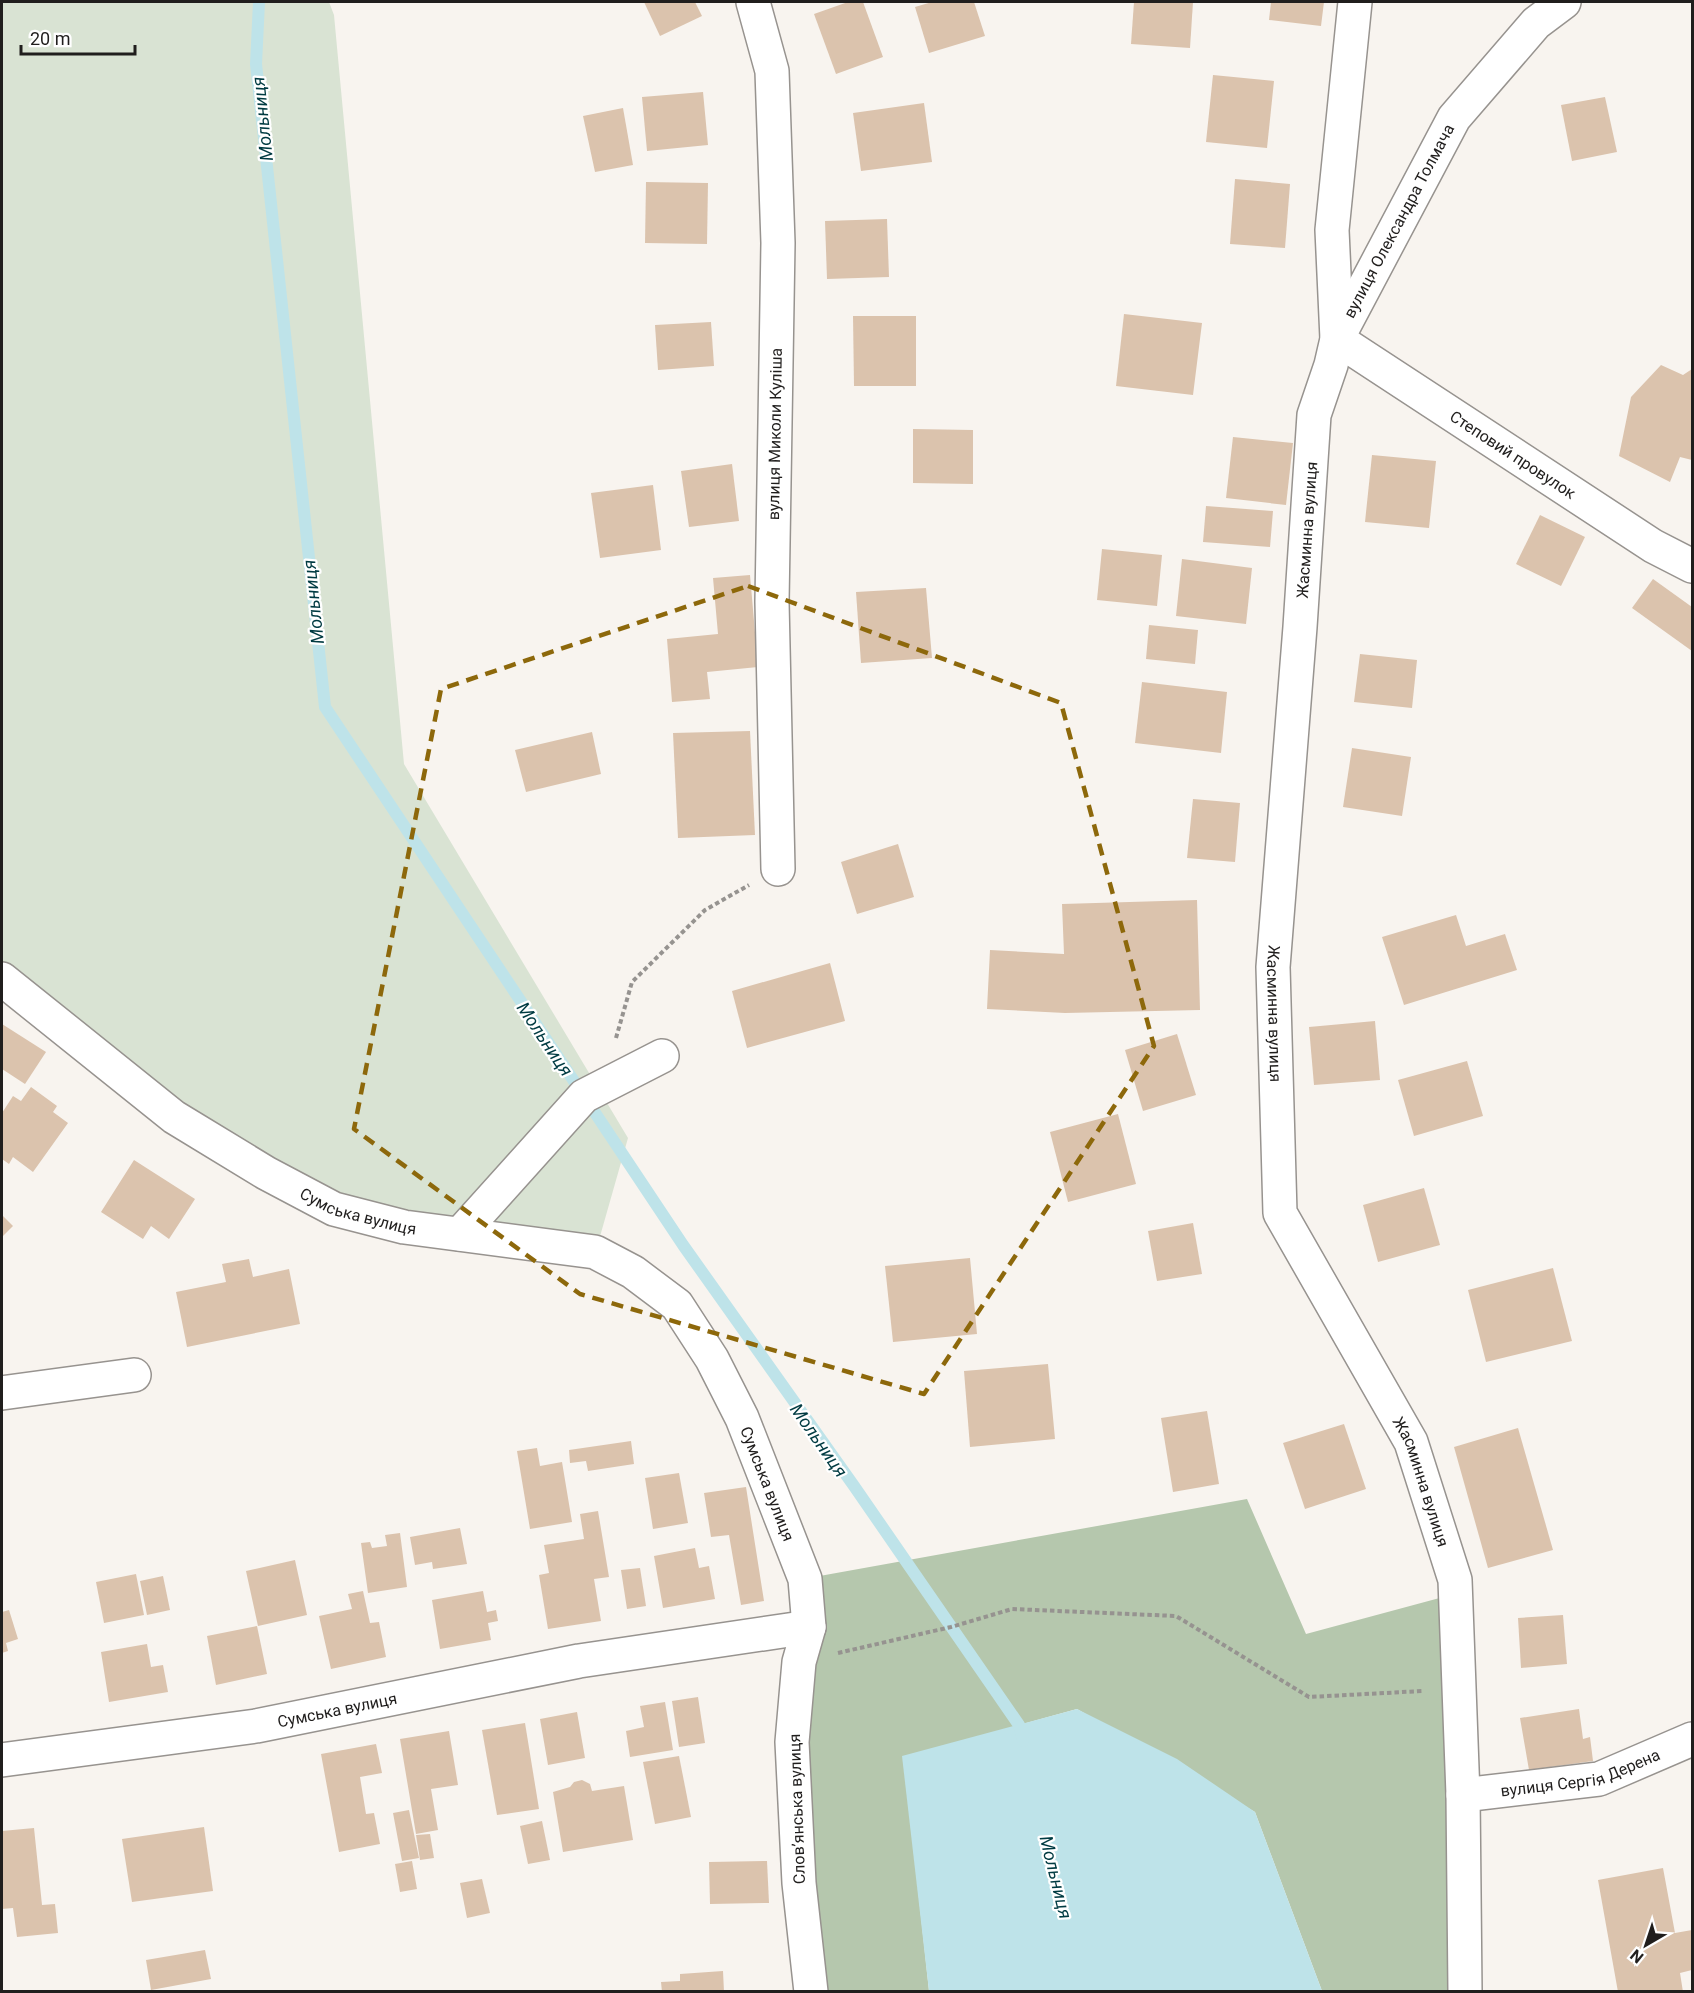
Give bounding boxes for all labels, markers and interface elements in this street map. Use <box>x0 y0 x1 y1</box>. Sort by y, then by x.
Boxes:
scale bar <box>21 18 135 56</box>
text: 20 m <box>30 28 70 49</box>
water label: Мольниця <box>247 76 277 162</box>
street label: вулиця Олександра Толмача <box>1340 121 1458 321</box>
street label: вулиця Миколи Куліша <box>764 348 786 520</box>
street label: Степовий провулок <box>1447 406 1580 503</box>
street label: Жасминна вулиця <box>1293 461 1321 599</box>
water label: Мольниця <box>298 559 328 645</box>
street label: Жасминна вулиця <box>1263 945 1286 1082</box>
water label: Мольниця <box>513 998 577 1080</box>
street label: Сумська вулиця <box>297 1183 417 1238</box>
water label: Мольниця <box>786 1399 852 1481</box>
street label: Жасминна вулиця <box>1389 1413 1453 1549</box>
street label: Сумська вулиця <box>737 1424 799 1544</box>
street label: Сумська вулиця <box>276 1688 399 1731</box>
street label: Словʼянська вулиця <box>785 1733 809 1885</box>
street label: вулиця Сергія Дерена <box>1499 1745 1663 1800</box>
water label: Мольниця <box>1036 1833 1076 1921</box>
north arrow <box>1616 1915 1676 1975</box>
text: N <box>1627 1945 1647 1967</box>

